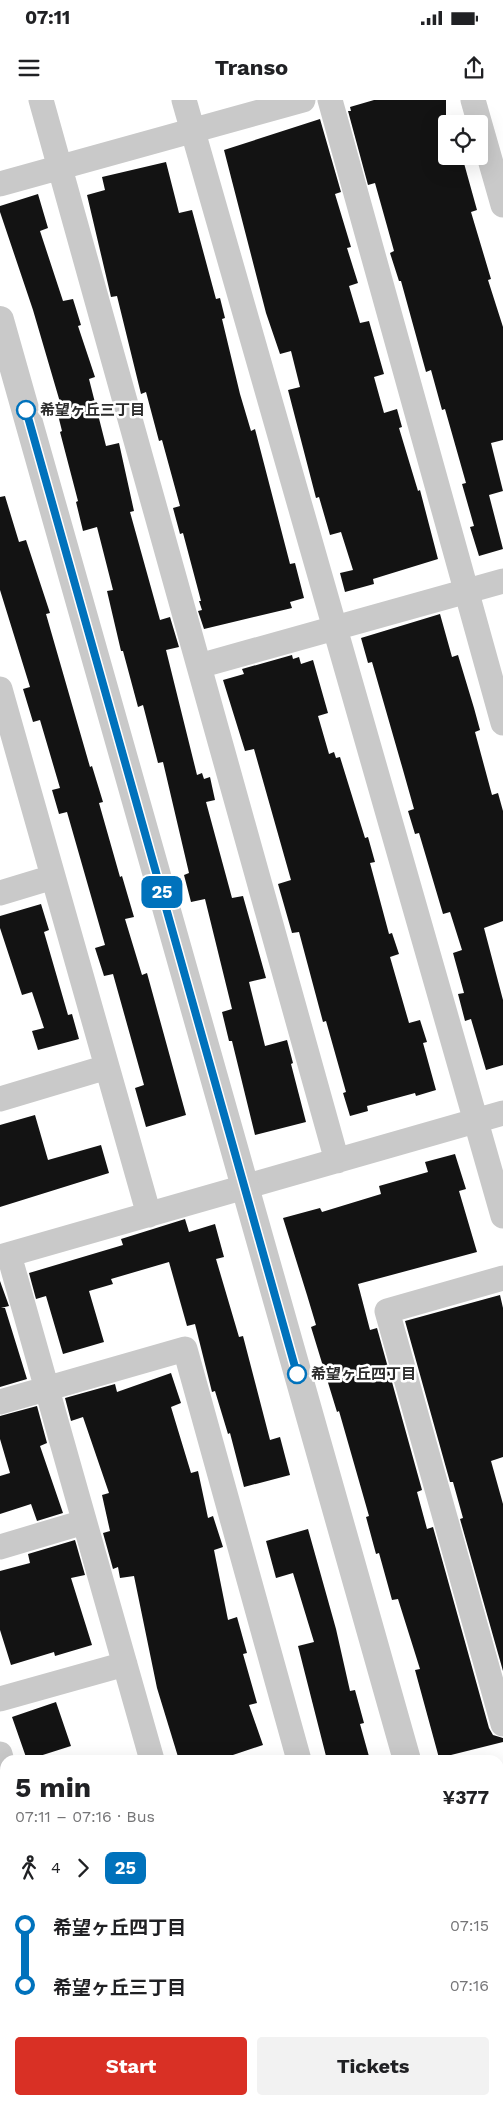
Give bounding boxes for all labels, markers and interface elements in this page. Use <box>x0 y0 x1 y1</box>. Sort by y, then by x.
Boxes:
text: 07:11 <box>25 6 70 29</box>
icon: menu <box>15 54 43 82</box>
icon: share <box>460 54 488 82</box>
text: Transo <box>215 55 288 80</box>
map controls <box>438 115 488 165</box>
button: locate <box>438 115 488 165</box>
marker: 希望ヶ丘三丁目 <box>16 400 36 420</box>
place label: 希望ヶ丘三丁目 <box>40 401 145 419</box>
line badge: 25 <box>140 876 184 908</box>
text: 25 <box>151 881 173 902</box>
marker: 希望ヶ丘四丁目 <box>287 1364 307 1384</box>
place label: 希望ヶ丘四丁目 <box>311 1365 416 1383</box>
text: 5 min <box>15 1771 91 1804</box>
text: ¥377 <box>443 1786 489 1809</box>
text: 07:11 – 07:16 · Bus <box>15 1807 155 1826</box>
icon: walk <box>15 1854 43 1882</box>
icon: forward <box>69 1854 97 1882</box>
text: 25 <box>115 1857 136 1878</box>
text: 4 <box>51 1858 61 1877</box>
text: 希望ヶ丘四丁目 <box>53 1916 186 1939</box>
text: 07:15 <box>450 1916 489 1935</box>
text: 希望ヶ丘三丁目 <box>53 1976 186 1999</box>
text: 07:16 <box>450 1976 489 1995</box>
button: Start <box>15 2037 247 2095</box>
button: Tickets <box>257 2037 489 2095</box>

